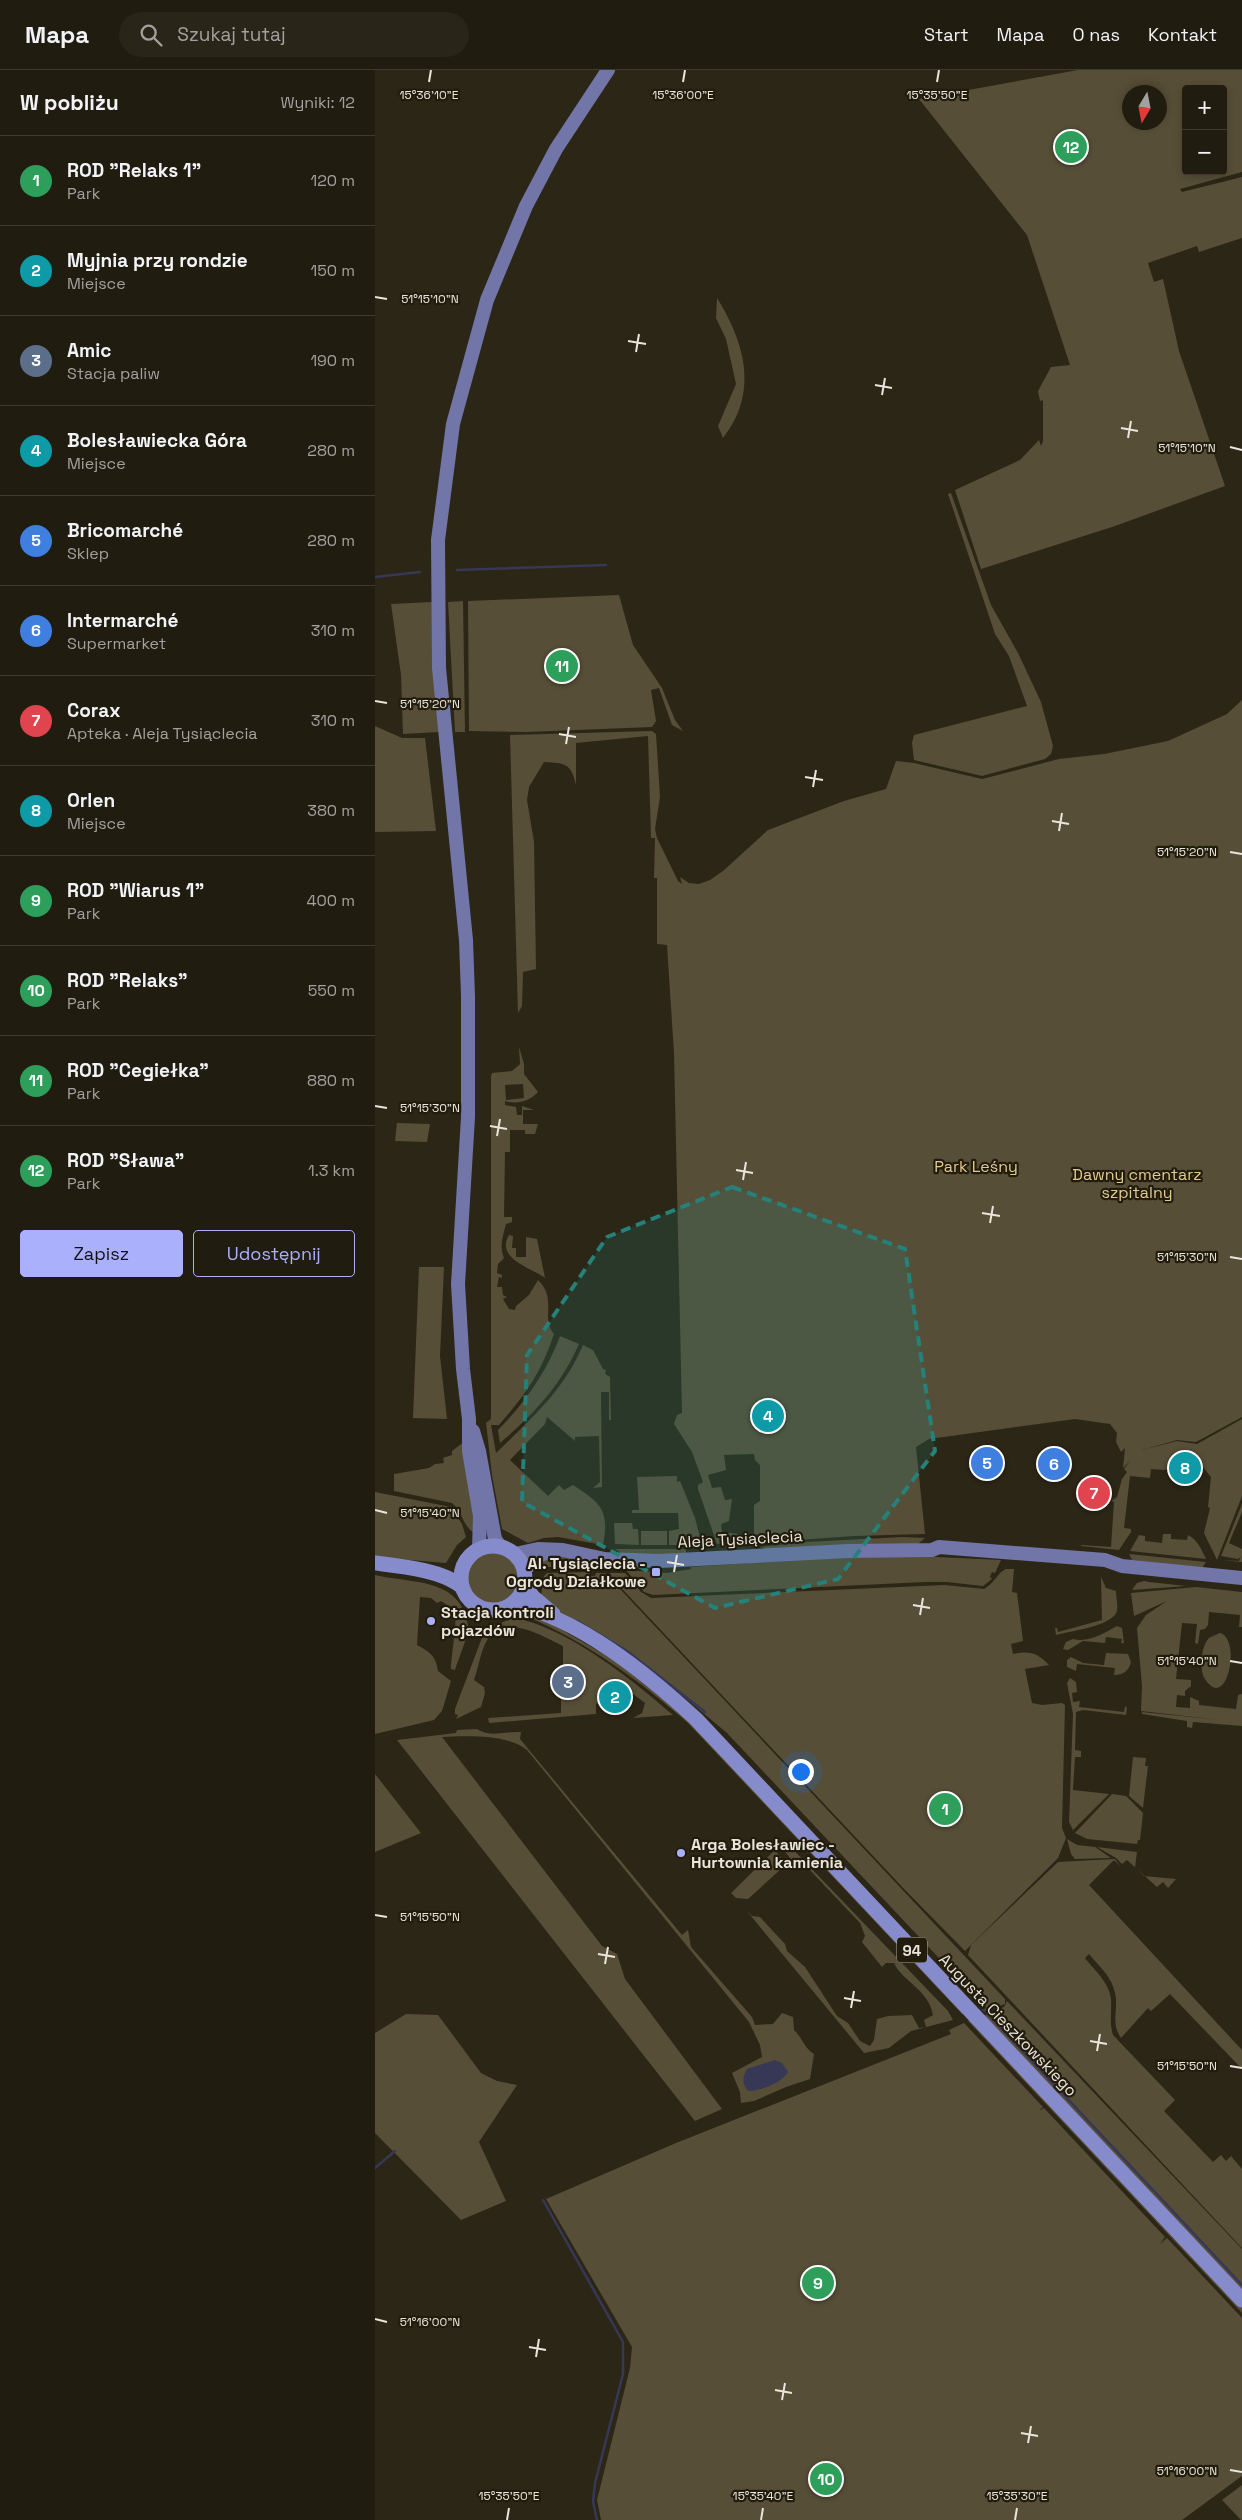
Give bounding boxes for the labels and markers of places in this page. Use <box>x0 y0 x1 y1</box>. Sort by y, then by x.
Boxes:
pin: 12 <box>1055 128 1087 166</box>
pin: 11 <box>546 647 578 685</box>
pin: 4 <box>752 1397 784 1435</box>
pin: 5 <box>971 1444 1003 1482</box>
pin: 6 <box>1038 1445 1070 1483</box>
pin: 8 <box>1169 1449 1201 1487</box>
pin: 7 <box>1078 1474 1110 1512</box>
place label: Al. Tysiąclecia - Ogrody Działkowe <box>506 1553 646 1592</box>
marker: Al. Tysiąclecia - Ogrody Działkowe <box>650 1566 662 1578</box>
place label: Stacja kontroli pojazdów <box>441 1602 554 1641</box>
marker: Stacja kontroli pojazdów <box>425 1615 437 1627</box>
pin: 3 <box>552 1663 584 1701</box>
pin: 2 <box>599 1678 631 1716</box>
pin: 1 <box>929 1790 961 1828</box>
place label: Arga Bolesławiec - Hurtownia kamienia <box>691 1834 843 1873</box>
marker: Arga Bolesławiec - Hurtownia kamienia <box>675 1847 687 1859</box>
pin: 9 <box>802 2264 834 2302</box>
pin: 10 <box>810 2460 842 2498</box>

